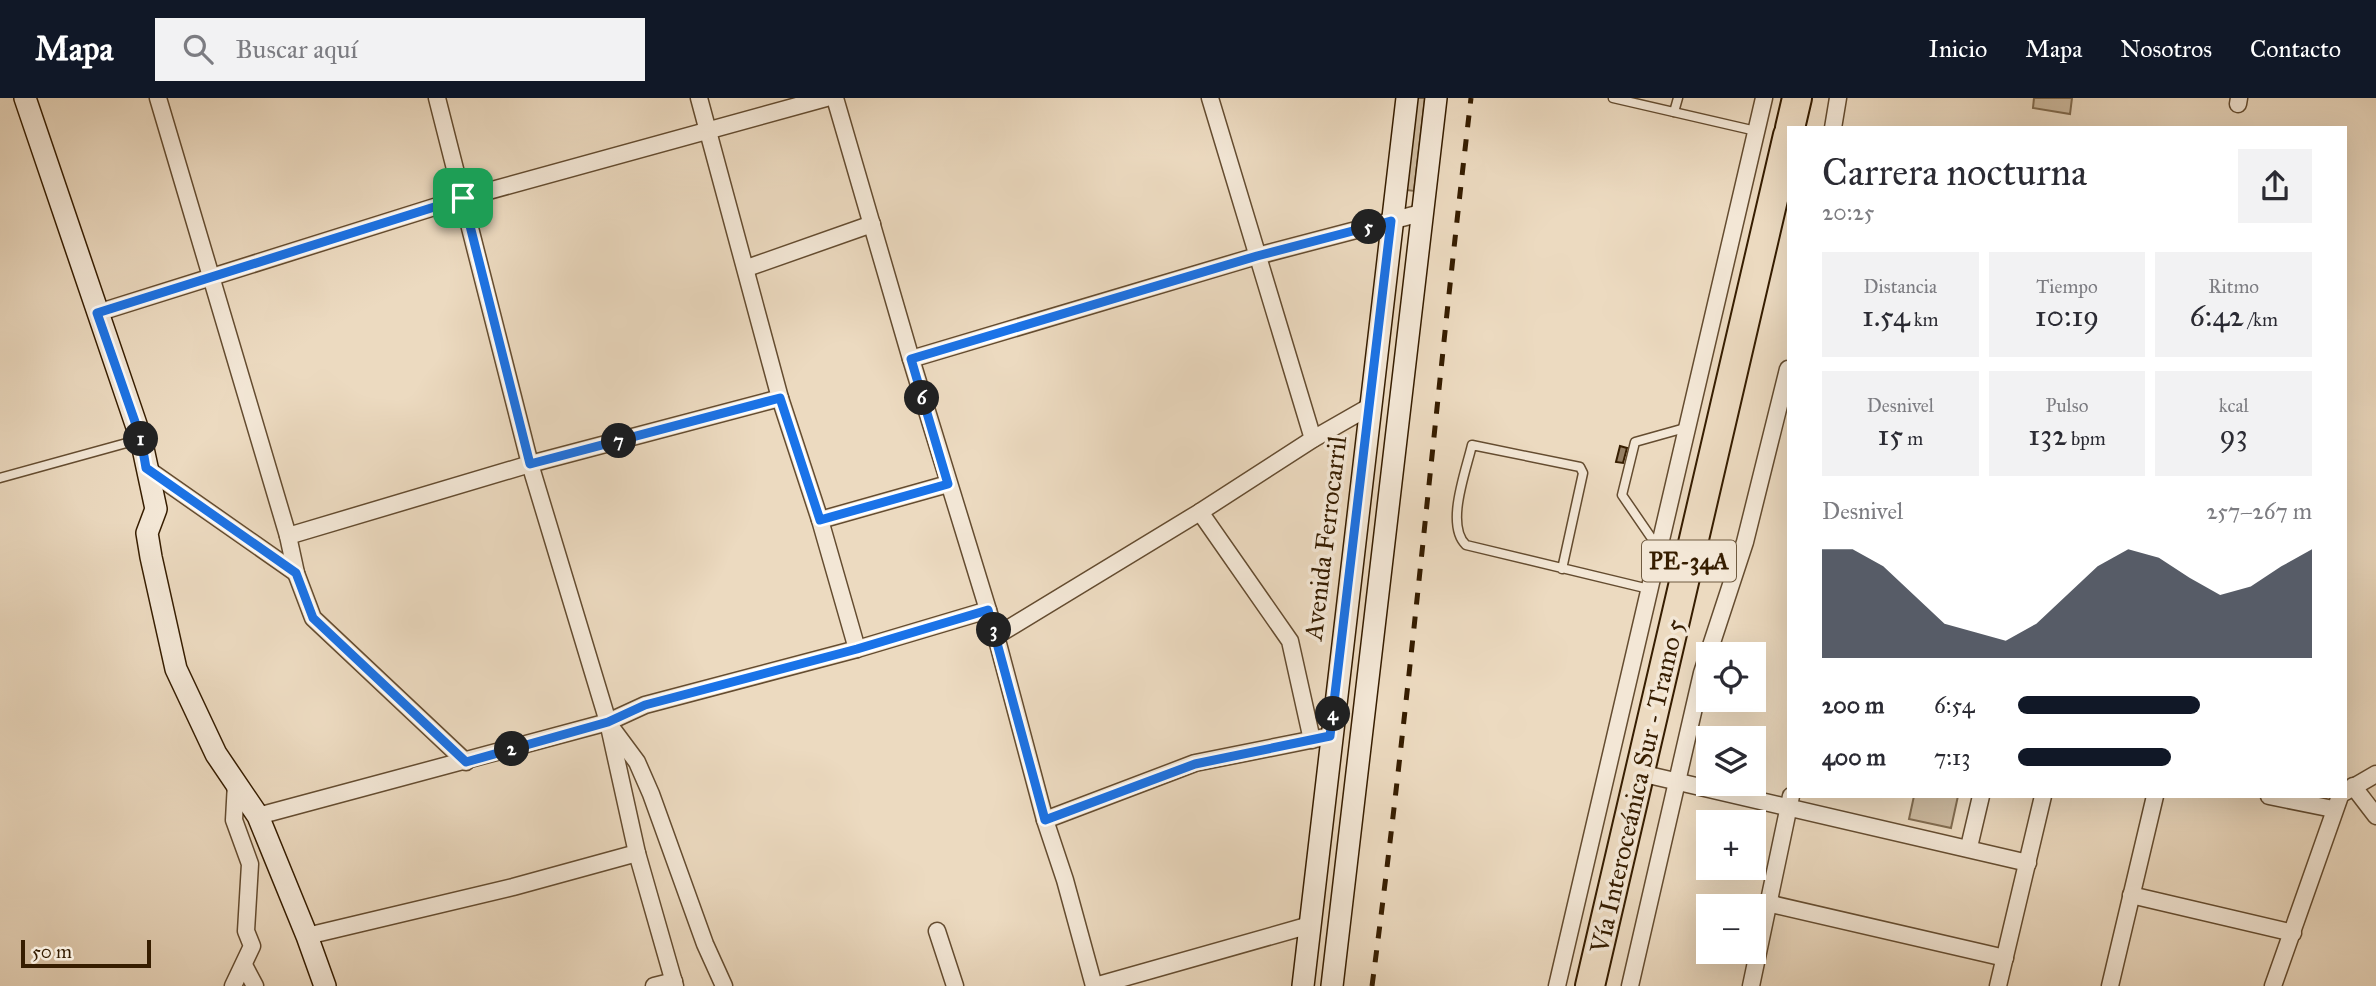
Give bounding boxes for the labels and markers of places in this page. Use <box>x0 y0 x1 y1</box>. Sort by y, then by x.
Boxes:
pin <box>433 168 493 228</box>
pin: 5 <box>1352 209 1386 244</box>
pin: 6 <box>904 380 940 416</box>
pin: 1 <box>124 422 158 456</box>
pin: 7 <box>602 424 636 458</box>
pin: 3 <box>976 612 1012 648</box>
pin: 4 <box>1316 696 1350 732</box>
pin: 2 <box>494 732 530 766</box>

